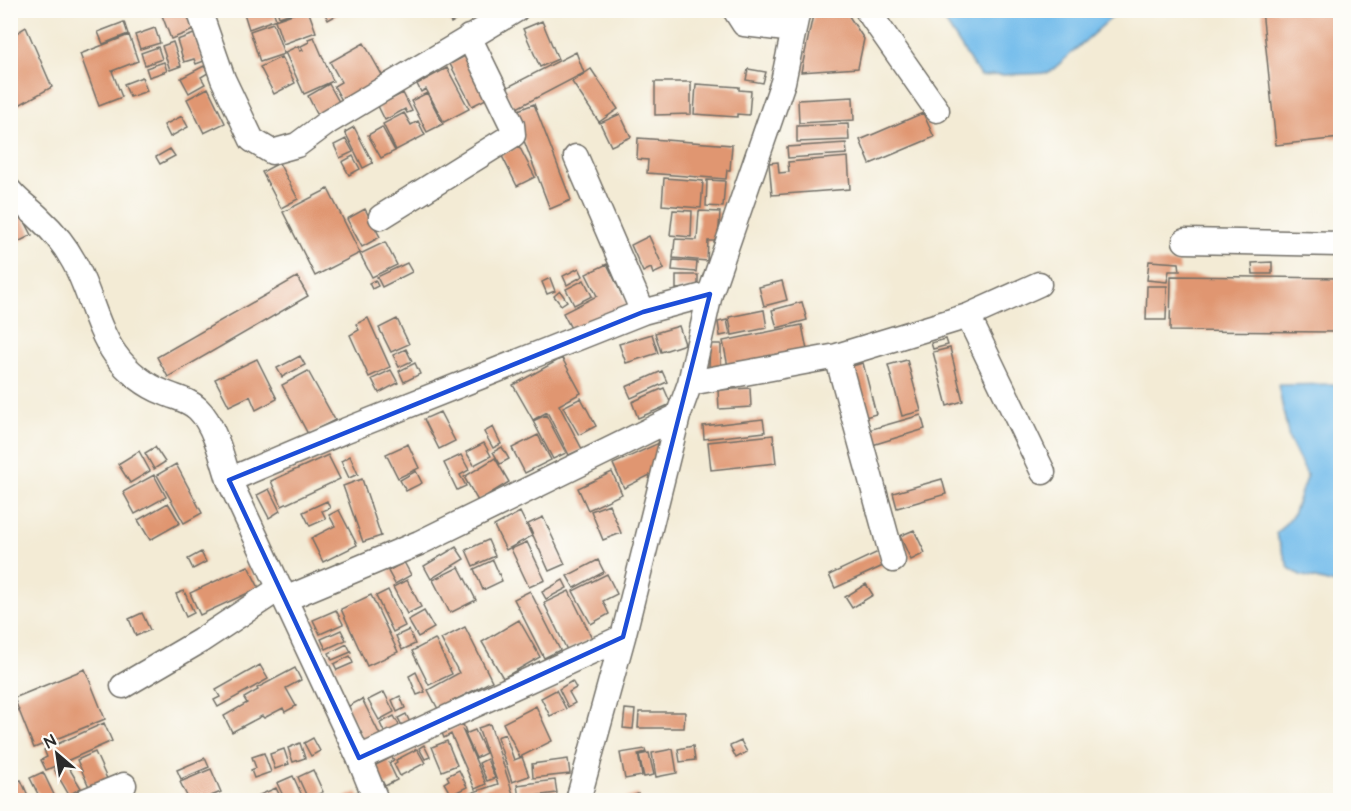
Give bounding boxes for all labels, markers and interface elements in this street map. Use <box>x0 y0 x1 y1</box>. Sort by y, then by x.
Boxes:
north arrow <box>27 724 87 784</box>
text: N <box>40 730 60 754</box>

